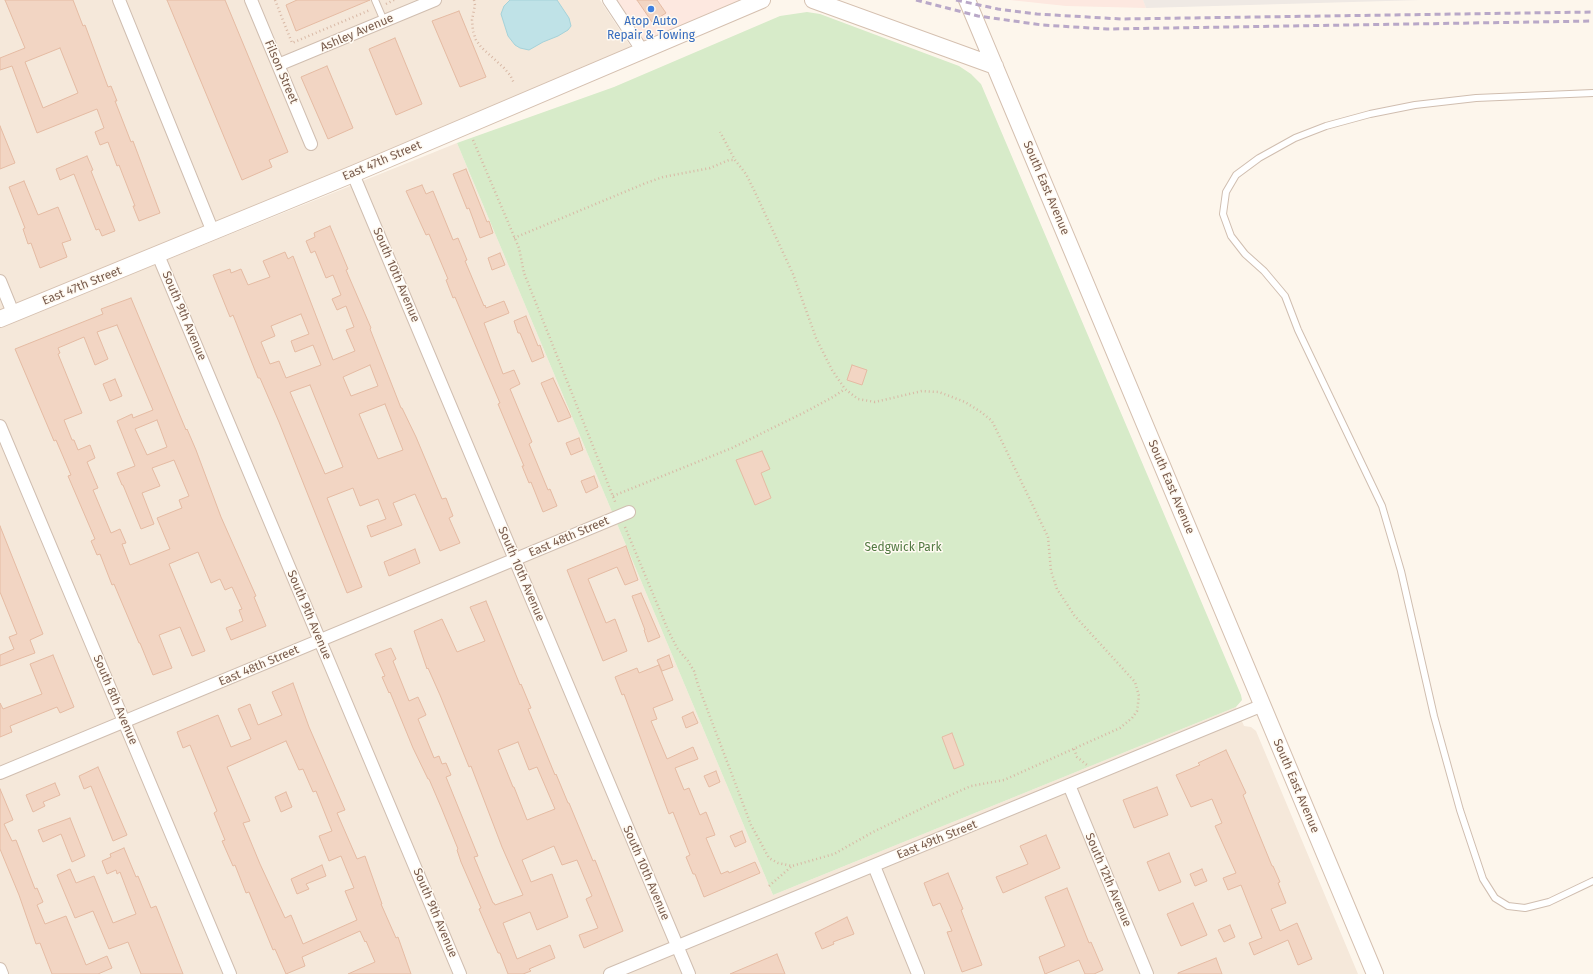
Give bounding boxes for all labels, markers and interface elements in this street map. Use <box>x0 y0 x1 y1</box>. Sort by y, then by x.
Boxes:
marker: Atop Auto Repair & Towing <box>646 4 656 14</box>
street label: Ashley Avenue <box>318 11 396 55</box>
place label: Atop Auto Repair & Towing <box>607 15 695 43</box>
street label: Filson Street <box>261 38 301 106</box>
street label: East 47th Street <box>340 138 424 184</box>
street label: South East Avenue <box>1020 139 1072 237</box>
street label: South 10th Avenue <box>370 226 422 324</box>
street label: East 47th Street <box>40 264 124 308</box>
street label: South 9th Avenue <box>159 269 209 363</box>
street label: South East Avenue <box>1145 438 1197 536</box>
street label: East 48th Street <box>527 514 611 560</box>
street label: South 10th Avenue <box>495 525 547 623</box>
park label: Sedgwick Park <box>864 541 942 555</box>
street label: South 9th Avenue <box>284 568 334 662</box>
street label: East 48th Street <box>217 643 301 689</box>
street label: South 8th Avenue <box>90 653 140 747</box>
street label: South East Avenue <box>1270 737 1322 835</box>
street label: East 49th Street <box>895 817 979 863</box>
street label: South 10th Avenue <box>620 824 672 922</box>
street label: South 12th Avenue <box>1082 831 1134 929</box>
street label: South 9th Avenue <box>410 866 460 960</box>

